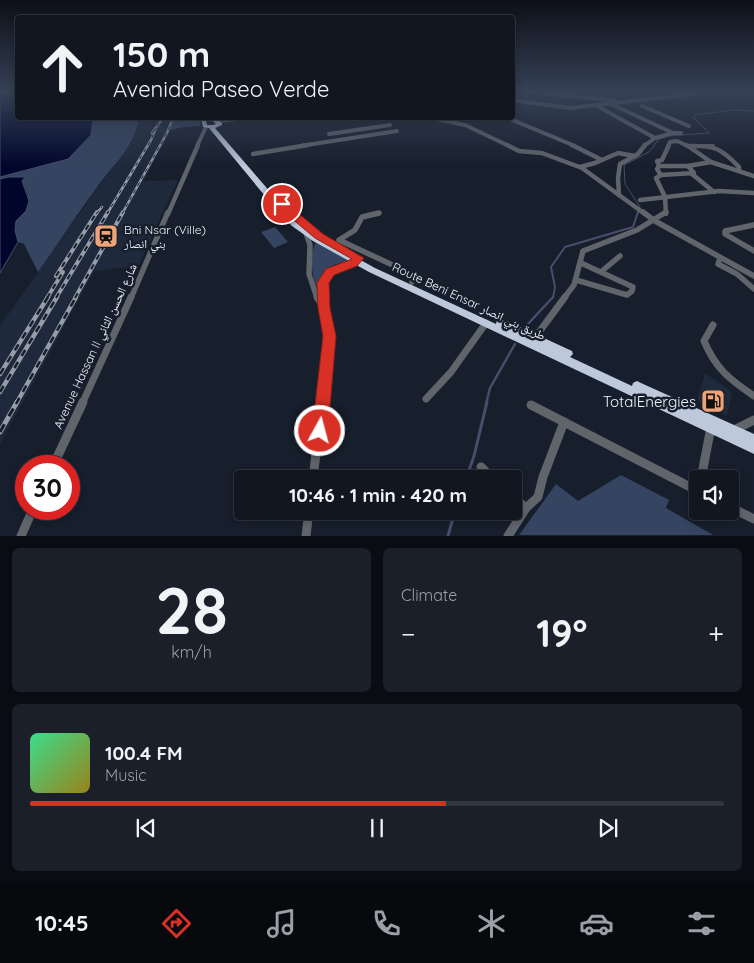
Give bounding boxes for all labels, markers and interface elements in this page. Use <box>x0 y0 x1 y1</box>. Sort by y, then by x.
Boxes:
text: 150 m <box>113 32 210 76</box>
icon: ahead <box>30 35 95 100</box>
text: Avenida Paseo Verde <box>113 75 329 103</box>
pin <box>261 183 303 225</box>
icon: arrive <box>268 190 296 218</box>
place label: Bni Nsar (Ville) بني انصار <box>123 222 206 254</box>
station icon: Bni Nsar (Ville) بني انصار <box>93 223 119 249</box>
street label: Route Beni Ensar طريق بني انصار <box>389 259 548 346</box>
street label: Avenue Hassan II شارع الحسن الثاني <box>50 261 143 432</box>
fuel station icon: TotalEnergies <box>700 388 726 414</box>
place label: TotalEnergies <box>603 392 696 411</box>
position arrow <box>293 404 345 456</box>
speed limit sign: 30 <box>15 455 80 520</box>
map controls <box>689 470 739 520</box>
button: sound <box>689 470 739 520</box>
text: 10:46 · 1 min · 420 m <box>289 483 467 507</box>
text: 28 <box>155 569 228 650</box>
text: Climate <box>401 585 457 605</box>
text: 19° <box>536 609 588 657</box>
text: − <box>401 616 416 651</box>
text: + <box>708 616 724 651</box>
text: km/h <box>171 642 212 662</box>
text: 100.4 FM <box>105 741 183 765</box>
text: Music <box>105 765 147 785</box>
icon: previous <box>132 814 160 842</box>
icon: pause <box>363 814 391 842</box>
icon: next <box>594 814 622 842</box>
icon: directions <box>159 906 194 941</box>
icon: music <box>264 906 299 941</box>
icon: phone <box>369 906 404 941</box>
icon: climate <box>474 906 509 941</box>
icon: car <box>579 906 614 941</box>
icon: filters <box>684 906 719 941</box>
text: 10:45 <box>35 909 89 937</box>

